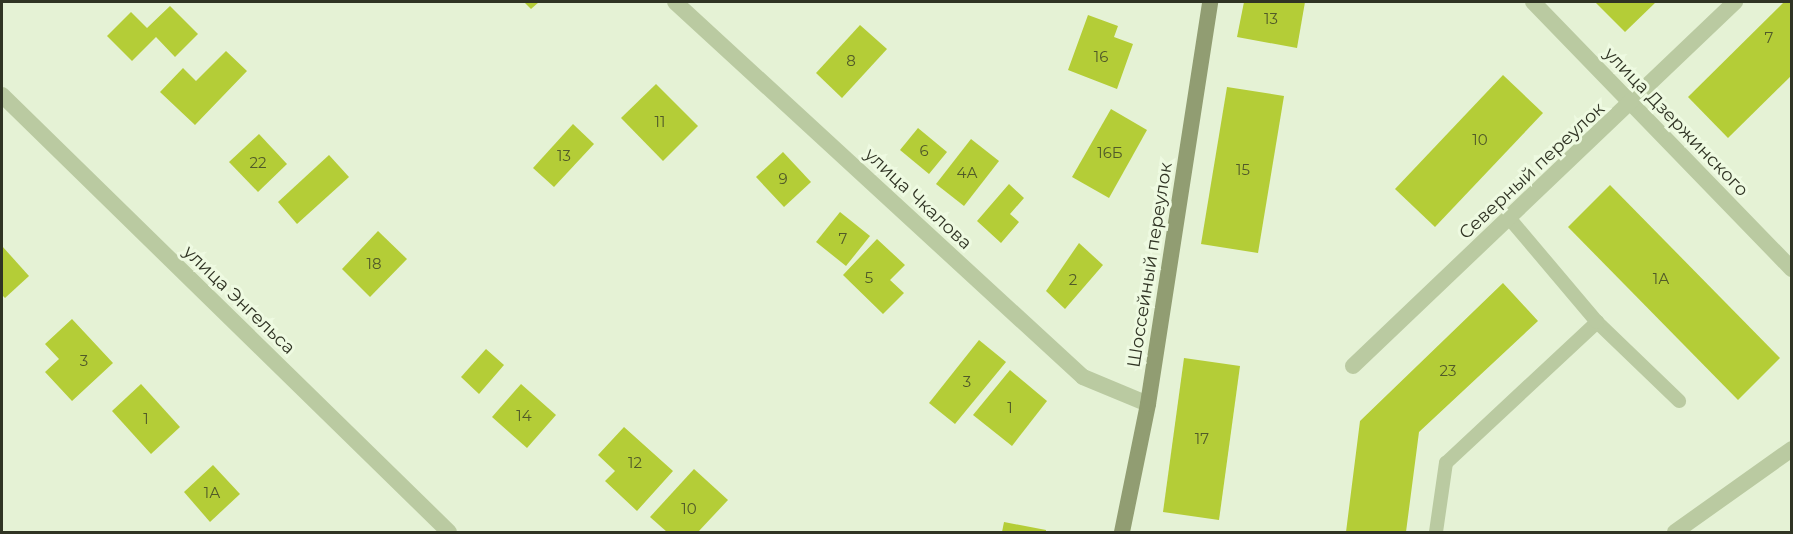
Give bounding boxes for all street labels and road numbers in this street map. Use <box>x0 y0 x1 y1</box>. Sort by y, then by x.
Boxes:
street label: улица Дзержинского <box>1599 43 1753 201</box>
street label: Северный переулок <box>1455 98 1609 244</box>
street label: улица Чкалова <box>860 144 976 254</box>
street label: Шоссейный переулок <box>1123 161 1177 369</box>
street label: улица Энгельса <box>179 241 299 359</box>

